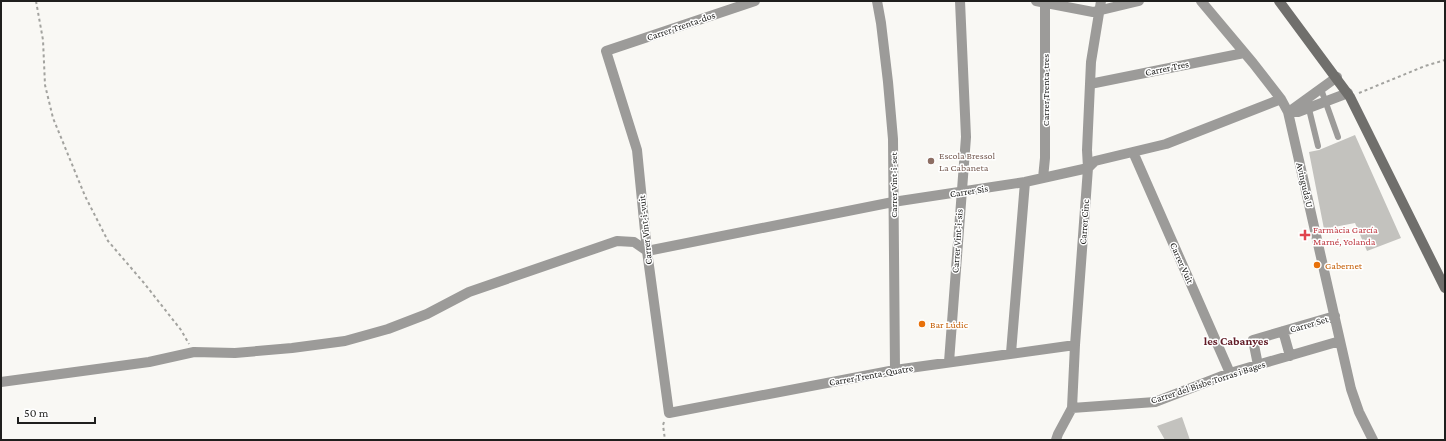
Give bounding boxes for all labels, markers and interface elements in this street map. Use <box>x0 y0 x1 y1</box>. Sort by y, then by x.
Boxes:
street label: Carrer Trenta-dos <box>645 9 717 43</box>
street label: Carrer Trenta-tres <box>1040 54 1051 126</box>
street label: Carrer Tres <box>1144 58 1190 78</box>
place label: Escola Bressol La Cabaneta <box>939 150 996 173</box>
street label: Carrer Vint-i-set <box>888 152 899 218</box>
marker: Escola Bressol La Cabaneta <box>926 156 936 166</box>
street label: Avinguda U <box>1294 161 1316 209</box>
street label: Carrer Sis <box>949 183 989 199</box>
street label: Carrer Vint-i-vuit <box>636 194 654 265</box>
street label: Carrer Cinc <box>1077 198 1091 245</box>
street label: Carrer Vint-i-sis <box>949 208 965 273</box>
place label: Farmàcia García Marné, Yolanda <box>1313 224 1378 247</box>
marker: Farmàcia García Marné, Yolanda <box>1300 230 1310 240</box>
street label: Carrer Vuit <box>1168 241 1196 286</box>
marker: Gabernet <box>1312 260 1322 270</box>
place label: Gabernet <box>1325 260 1363 271</box>
street label: Carrer Set <box>1288 313 1330 335</box>
marker: Bar Lúdic <box>917 319 927 329</box>
place label: Bar Lúdic <box>930 319 969 330</box>
district label: les Cabanyes <box>1204 334 1268 348</box>
street label: Carrer del Bisbe Torras i Bages <box>1149 358 1267 406</box>
street label: Carrer Trenta-Quatre <box>828 362 914 388</box>
scale bar <box>18 399 95 425</box>
text: 50 m <box>24 406 49 420</box>

